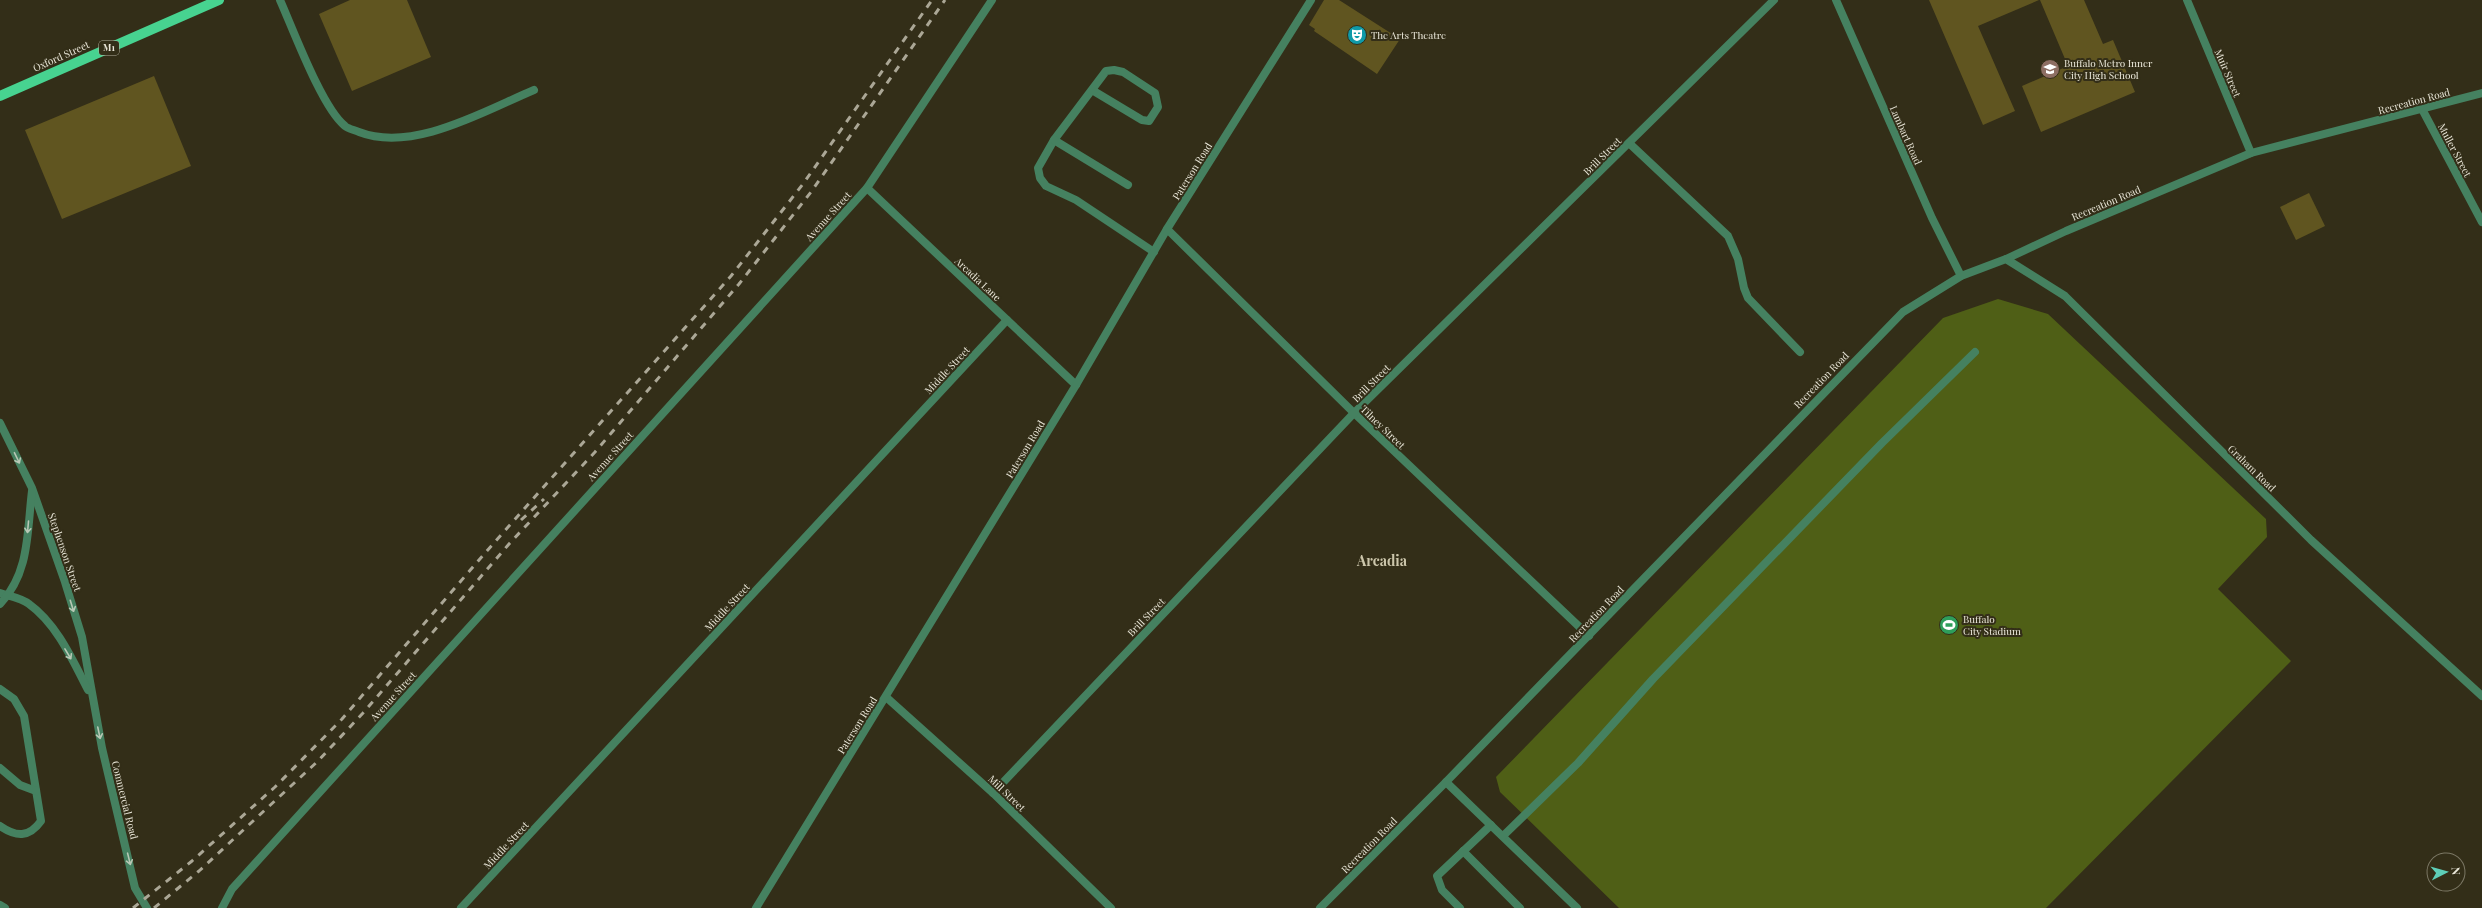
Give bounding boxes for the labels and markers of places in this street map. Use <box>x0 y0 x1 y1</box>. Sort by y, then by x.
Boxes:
theatre icon: The Arts Theatre <box>1346 24 1368 46</box>
place label: The Arts Theatre <box>1371 28 1446 42</box>
place label: Buffalo Metro Inner City High School <box>2064 56 2153 82</box>
school or university icon: Buffalo Metro Inner City High School <box>2039 58 2061 80</box>
place label: Buffalo City Stadium <box>1963 612 2021 638</box>
sports icon: Buffalo City Stadium <box>1938 614 1960 636</box>

